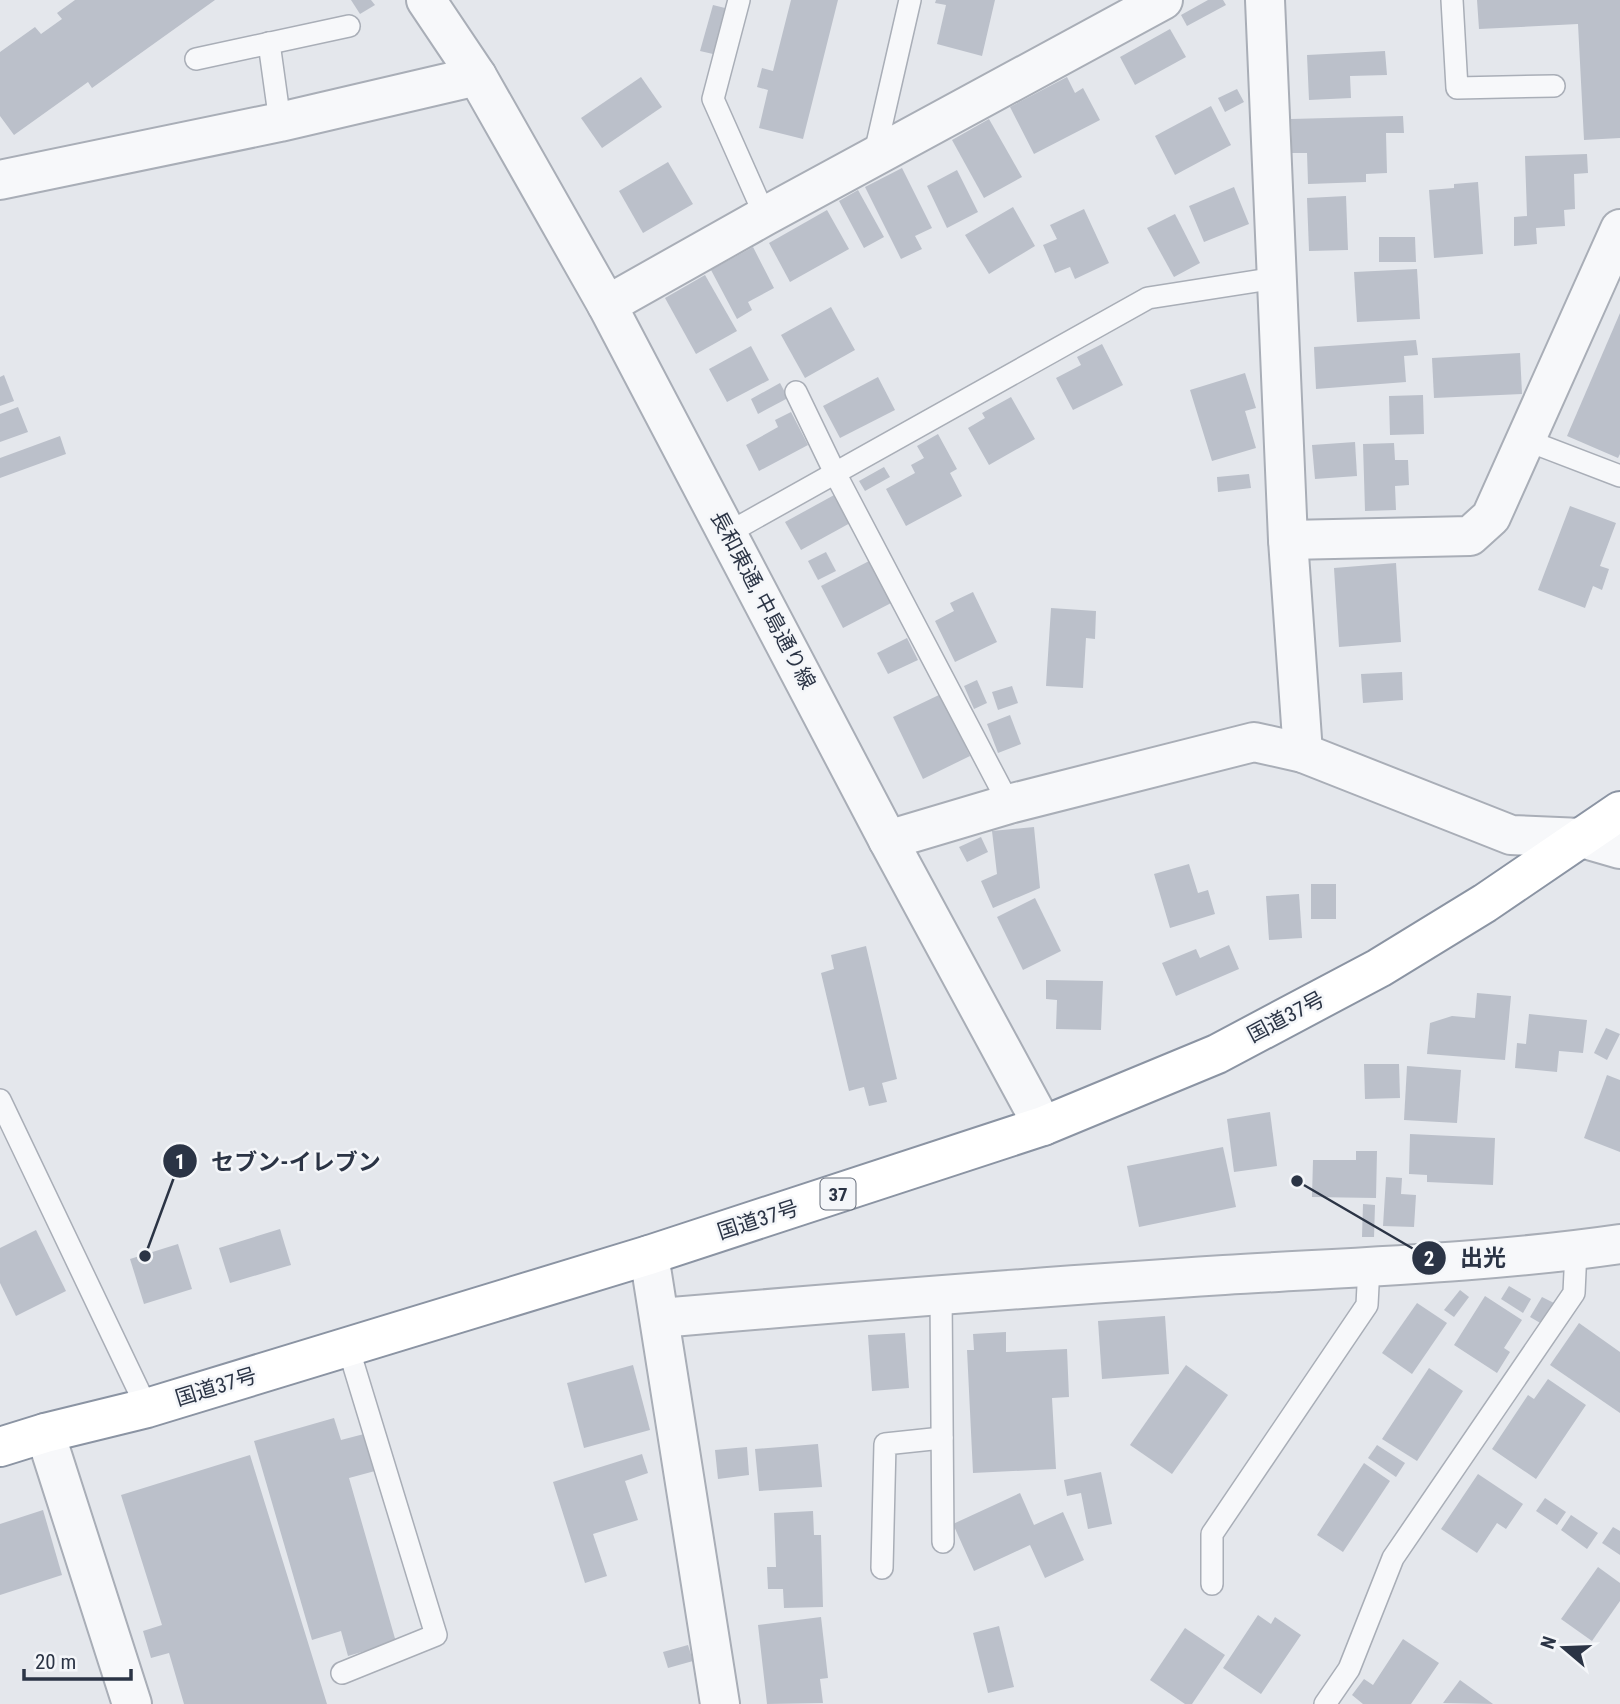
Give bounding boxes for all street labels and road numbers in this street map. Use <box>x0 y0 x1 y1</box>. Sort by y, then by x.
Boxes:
street label: 長和東通, 中島通り線 <box>706 507 820 693</box>
street label: 国道37号 <box>1243 987 1329 1047</box>
road number: 37 <box>820 1178 856 1210</box>
street label: 国道37号 <box>714 1196 802 1244</box>
street label: 国道37号 <box>172 1363 260 1411</box>

